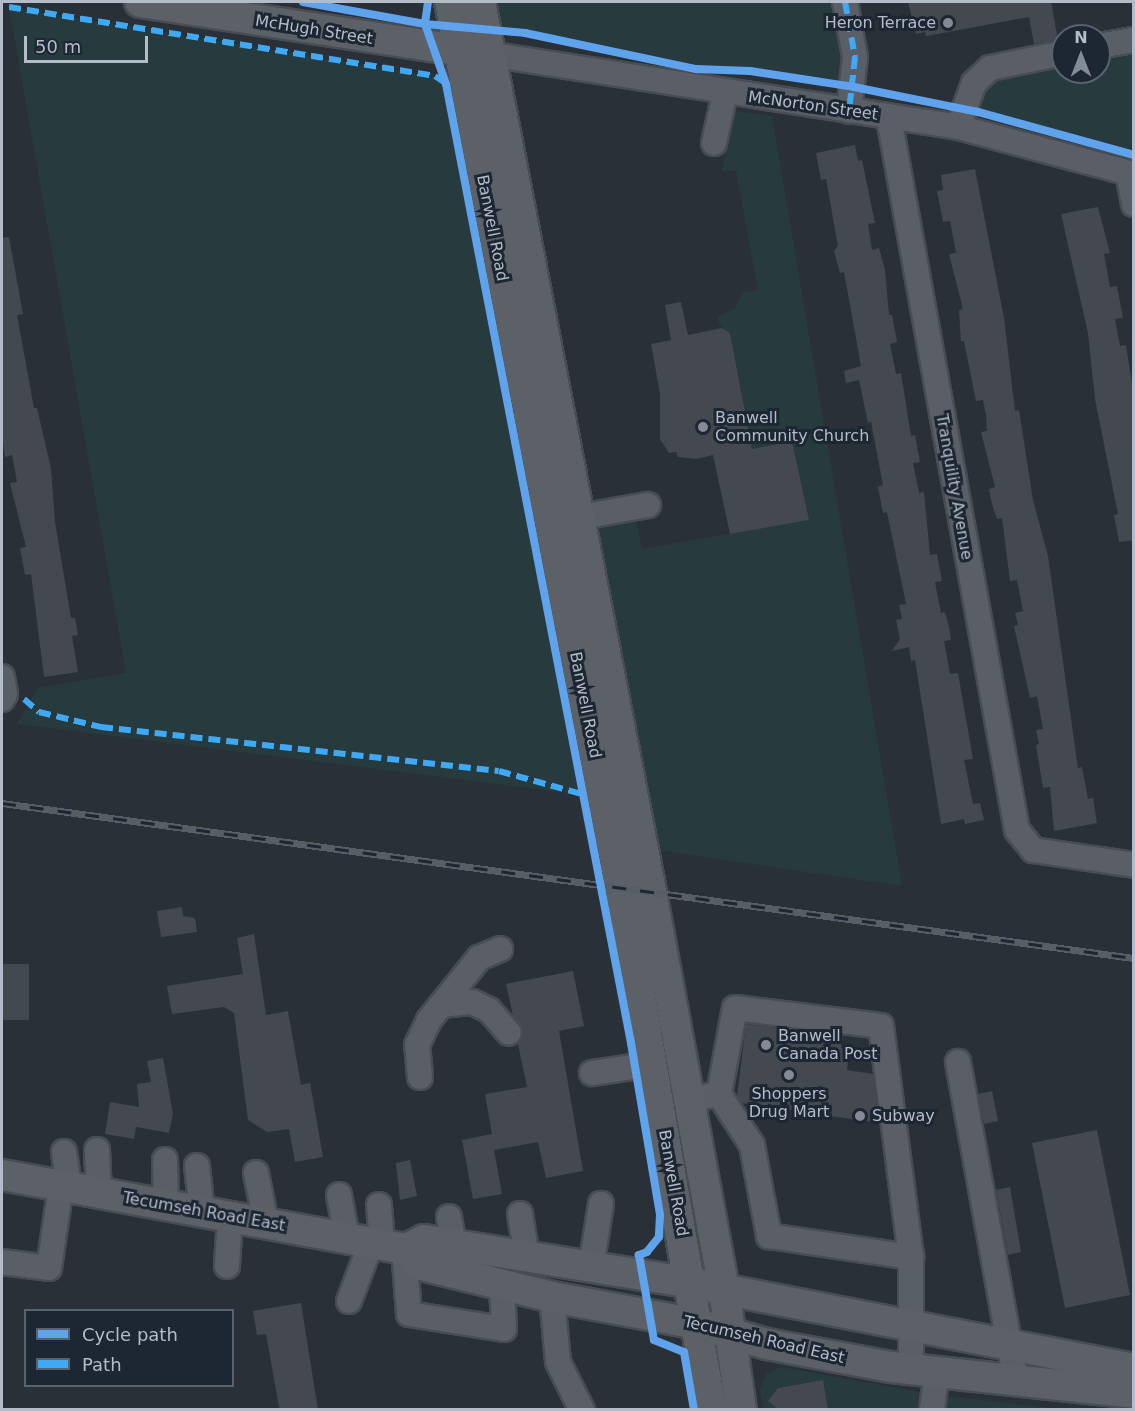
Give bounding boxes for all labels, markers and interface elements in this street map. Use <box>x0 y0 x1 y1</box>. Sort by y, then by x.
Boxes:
street label: McHugh Street <box>254 11 374 49</box>
place label: Heron Terrace <box>825 13 936 33</box>
marker: Heron Terrace <box>941 16 955 30</box>
scale bar <box>27 24 152 62</box>
north arrow <box>1051 24 1111 84</box>
text: N <box>1074 28 1088 47</box>
text: 50 m <box>35 36 81 57</box>
street label: McNorton Street <box>747 87 879 125</box>
street label: Banwell Road <box>472 173 512 283</box>
place label: Banwell Community Church <box>715 408 869 446</box>
street label: Tranquility Avenue <box>932 413 976 561</box>
marker: Banwell Community Church <box>696 420 710 434</box>
street label: Banwell Road <box>565 650 605 760</box>
place label: Banwell Canada Post <box>778 1026 877 1064</box>
marker: Banwell Canada Post <box>759 1038 773 1052</box>
marker: Shoppers Drug Mart <box>782 1068 796 1082</box>
place label: Shoppers Drug Mart <box>749 1084 829 1122</box>
place label: Subway <box>872 1106 935 1126</box>
marker: Subway <box>853 1109 867 1123</box>
street label: Banwell Road <box>654 1128 692 1238</box>
street label: Tecumseh Road East <box>121 1188 287 1236</box>
legend <box>24 1309 234 1387</box>
street label: Tecumseh Road East <box>682 1312 846 1368</box>
text: Cycle path <box>82 1324 178 1345</box>
text: Path <box>82 1354 122 1375</box>

